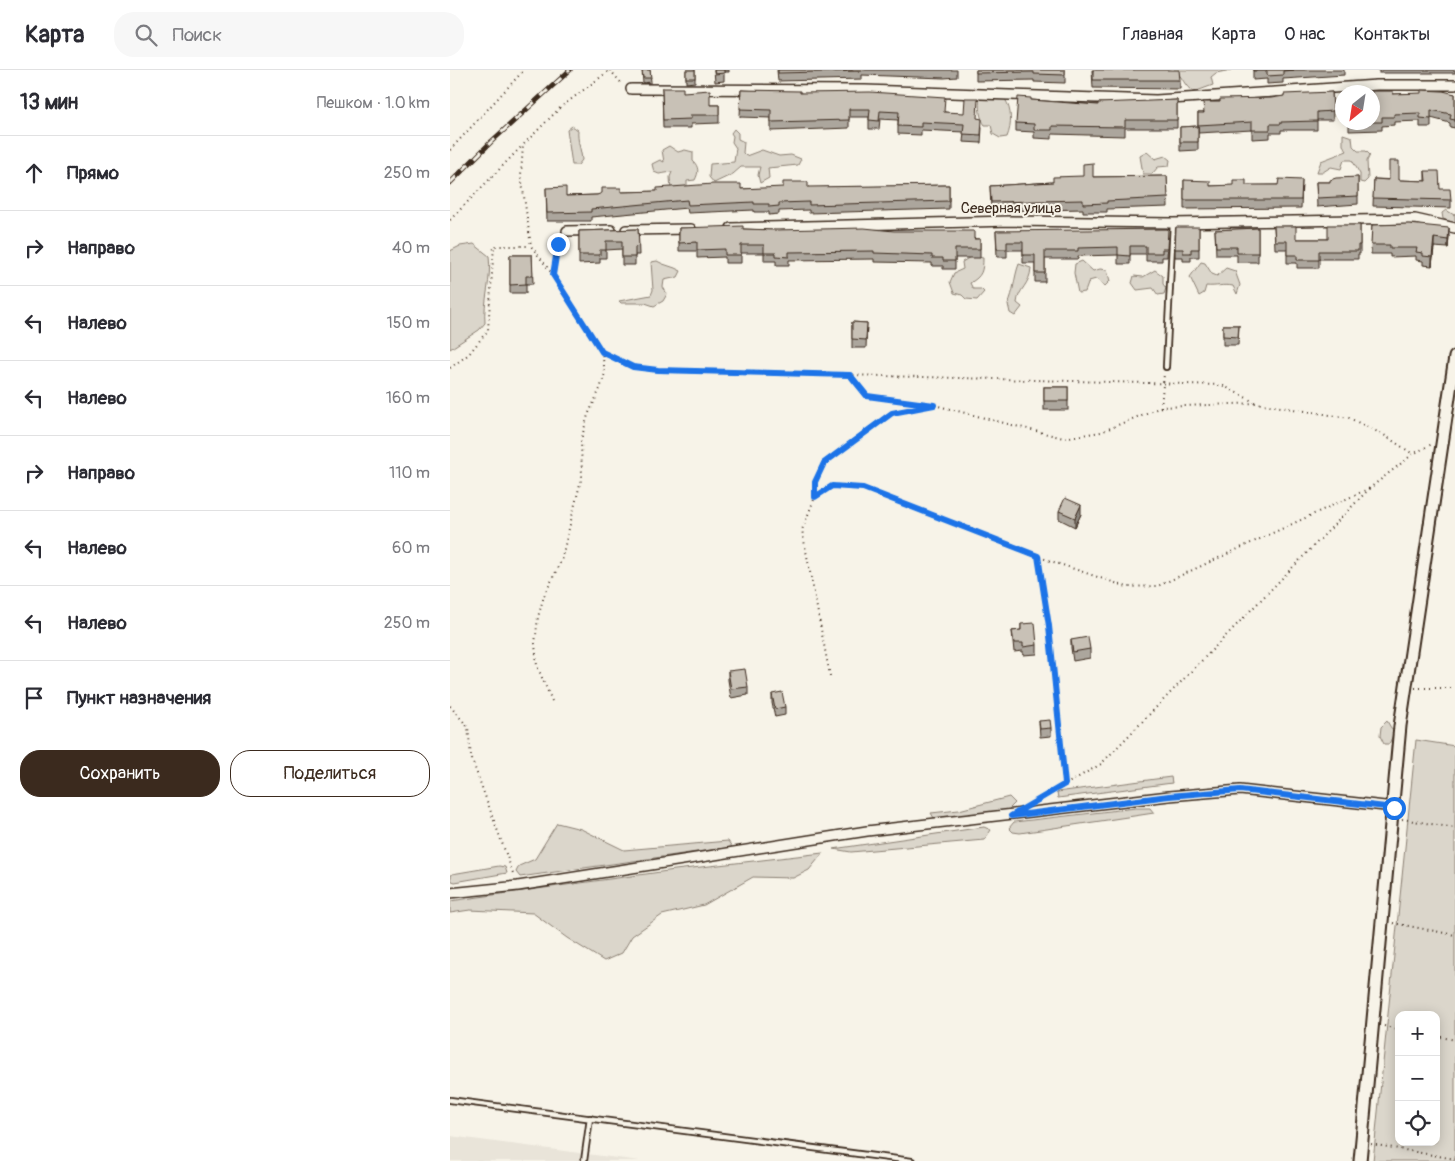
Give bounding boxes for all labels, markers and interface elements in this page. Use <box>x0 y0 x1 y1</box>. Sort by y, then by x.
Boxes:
search box <box>114 12 464 57</box>
text: Карта <box>25 20 84 49</box>
icon: search <box>132 21 160 49</box>
text: Поиск <box>172 23 222 47</box>
text: Главная <box>1122 23 1183 46</box>
text: Карта <box>1211 23 1256 46</box>
text: О нас <box>1284 23 1326 46</box>
text: Контакты <box>1354 23 1430 46</box>
north arrow <box>1335 85 1380 130</box>
text: 13 мин <box>20 89 78 116</box>
text: Пешком · 1.0 km <box>317 93 430 113</box>
icon: ahead <box>20 159 48 187</box>
text: Прямо <box>67 161 119 185</box>
text: 250 m <box>384 163 430 183</box>
street label: Северная улица <box>961 199 1061 218</box>
route end <box>547 233 570 256</box>
icon: right <box>20 234 48 262</box>
text: Направо <box>67 236 135 260</box>
text: 40 m <box>392 238 430 258</box>
icon: left <box>20 309 48 337</box>
text: Налево <box>67 311 127 335</box>
text: 150 m <box>386 313 430 333</box>
icon: left <box>20 384 48 412</box>
text: Налево <box>67 386 127 410</box>
text: 160 m <box>386 388 430 408</box>
icon: right <box>20 459 48 487</box>
text: Направо <box>67 461 135 485</box>
text: 110 m <box>389 463 430 483</box>
icon: left <box>20 534 48 562</box>
text: Налево <box>67 536 127 560</box>
text: 60 m <box>392 538 430 558</box>
icon: left <box>20 609 48 637</box>
text: Налево <box>67 611 127 635</box>
text: 250 m <box>384 613 430 633</box>
icon: arrive <box>20 684 48 712</box>
text: Пункт назначения <box>67 686 211 710</box>
button: Сохранить <box>20 750 220 797</box>
button: Поделиться <box>230 750 430 797</box>
route start <box>1383 797 1406 820</box>
map controls <box>1395 1011 1440 1146</box>
button: + <box>1395 1011 1440 1056</box>
button: − <box>1395 1056 1440 1101</box>
button: locate <box>1395 1101 1440 1146</box>

